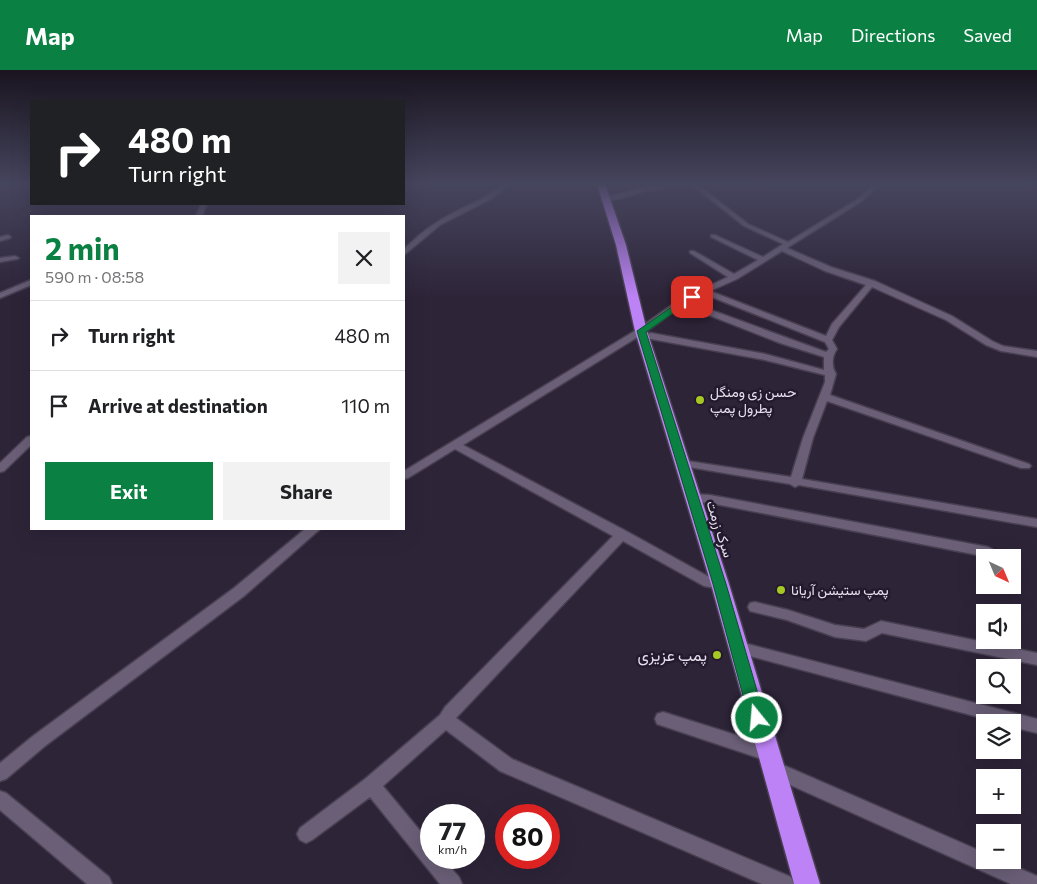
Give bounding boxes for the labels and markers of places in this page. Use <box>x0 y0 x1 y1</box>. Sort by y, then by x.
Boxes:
pin <box>671 276 713 318</box>
place label: حسن زی ومنگل پطرول پمپ <box>710 383 796 418</box>
marker: حسن زی ومنگل پطرول پمپ <box>694 394 706 406</box>
place label: پمپ ستیشن آریانا <box>791 581 889 600</box>
marker: پمپ ستیشن آریانا <box>775 584 787 596</box>
place label: پمپ عزیزی <box>637 645 707 667</box>
marker: پمپ عزیزی <box>711 649 723 661</box>

